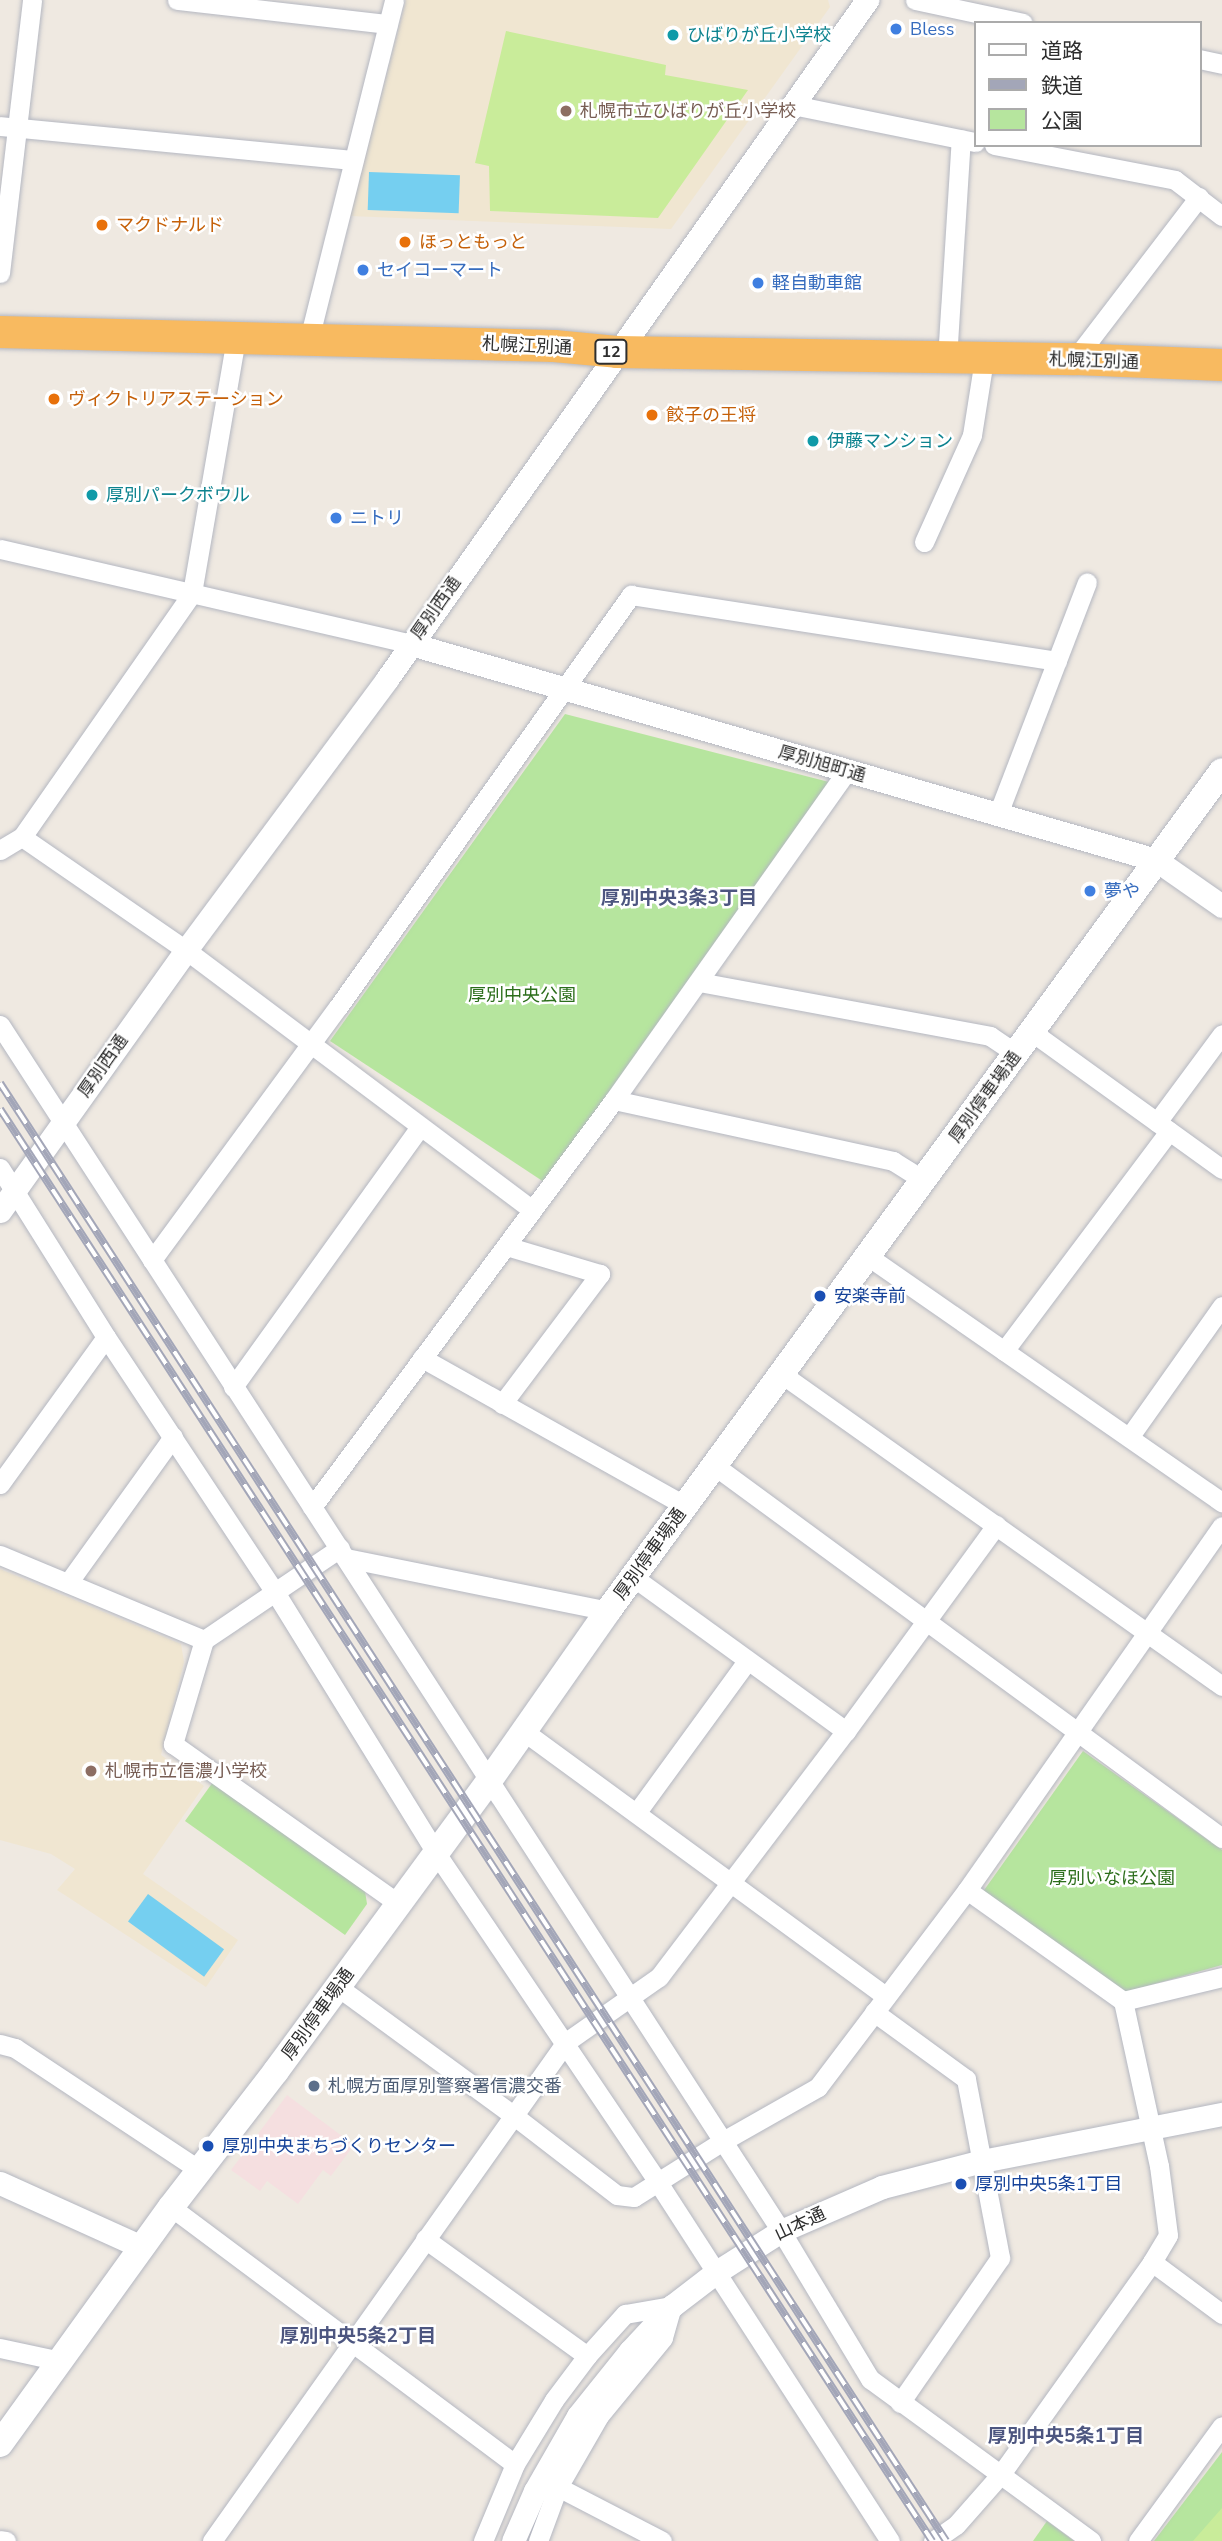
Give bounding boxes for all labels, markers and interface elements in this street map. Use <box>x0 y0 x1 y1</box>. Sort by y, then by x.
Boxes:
place label: Bless <box>910 18 954 40</box>
marker: Bless <box>888 21 904 37</box>
legend <box>974 21 1201 147</box>
place label: ひばりが丘小学校 <box>687 24 831 46</box>
marker: ひばりが丘小学校 <box>665 27 681 43</box>
text: 道路 <box>1041 37 1083 65</box>
text: 鉄道 <box>1041 72 1083 100</box>
place label: 札幌市立ひばりが丘小学校 <box>580 100 796 122</box>
marker: 札幌市立ひばりが丘小学校 <box>558 103 574 119</box>
text: 公園 <box>1041 107 1083 135</box>
place label: マクドナルド <box>116 214 224 236</box>
marker: マクドナルド <box>94 217 110 233</box>
place label: ほっともっと <box>419 231 527 253</box>
marker: ほっともっと <box>397 234 413 250</box>
place label: セイコーマート <box>377 259 503 281</box>
marker: セイコーマート <box>355 262 371 278</box>
place label: 軽自動車館 <box>772 272 862 294</box>
marker: 軽自動車館 <box>750 275 766 291</box>
street label: 札幌江別通 <box>481 333 573 359</box>
road number: 12 <box>594 340 628 364</box>
street label: 札幌江別通 <box>1049 349 1139 373</box>
place label: ヴィクトリアステーション <box>68 388 284 410</box>
marker: ヴィクトリアステーション <box>46 391 62 407</box>
place label: 餃子の王将 <box>666 404 756 426</box>
marker: 餃子の王将 <box>644 407 660 423</box>
place label: 伊藤マンション <box>827 430 953 452</box>
marker: 伊藤マンション <box>805 433 821 449</box>
place label: 厚別パークボウル <box>106 484 250 506</box>
marker: 厚別パークボウル <box>84 487 100 503</box>
place label: ニトリ <box>350 507 404 529</box>
marker: ニトリ <box>328 510 344 526</box>
street label: 厚別西通 <box>407 572 465 644</box>
street label: 厚別旭町通 <box>776 741 868 787</box>
place label: 夢や <box>1104 880 1140 902</box>
marker: 夢や <box>1082 883 1098 899</box>
district label: 厚別中央3条3丁目 <box>601 888 757 910</box>
park label: 厚別中央公園 <box>468 984 576 1006</box>
street label: 厚別西通 <box>74 1030 132 1102</box>
street label: 厚別停車場通 <box>945 1047 1025 1147</box>
place label: 安楽寺前 <box>834 1285 906 1307</box>
marker: 安楽寺前 <box>812 1288 828 1304</box>
street label: 厚別停車場通 <box>610 1504 690 1604</box>
place label: 札幌市立信濃小学校 <box>105 1760 267 1782</box>
marker: 札幌市立信濃小学校 <box>83 1763 99 1779</box>
park label: 厚別いなほ公園 <box>1049 1867 1175 1889</box>
street label: 厚別停車場通 <box>278 1964 358 2064</box>
place label: 札幌方面厚別警察署信濃交番 <box>328 2075 562 2097</box>
marker: 札幌方面厚別警察署信濃交番 <box>306 2078 322 2094</box>
place label: 厚別中央まちづくりセンター <box>222 2135 456 2157</box>
marker: 厚別中央まちづくりセンター <box>200 2138 216 2154</box>
place label: 厚別中央5条1丁目 <box>975 2173 1123 2195</box>
marker: 厚別中央5条1丁目 <box>953 2176 969 2192</box>
street label: 山本通 <box>771 2203 829 2245</box>
district label: 厚別中央5条2丁目 <box>280 2326 436 2348</box>
district label: 厚別中央5条1丁目 <box>988 2426 1144 2448</box>

